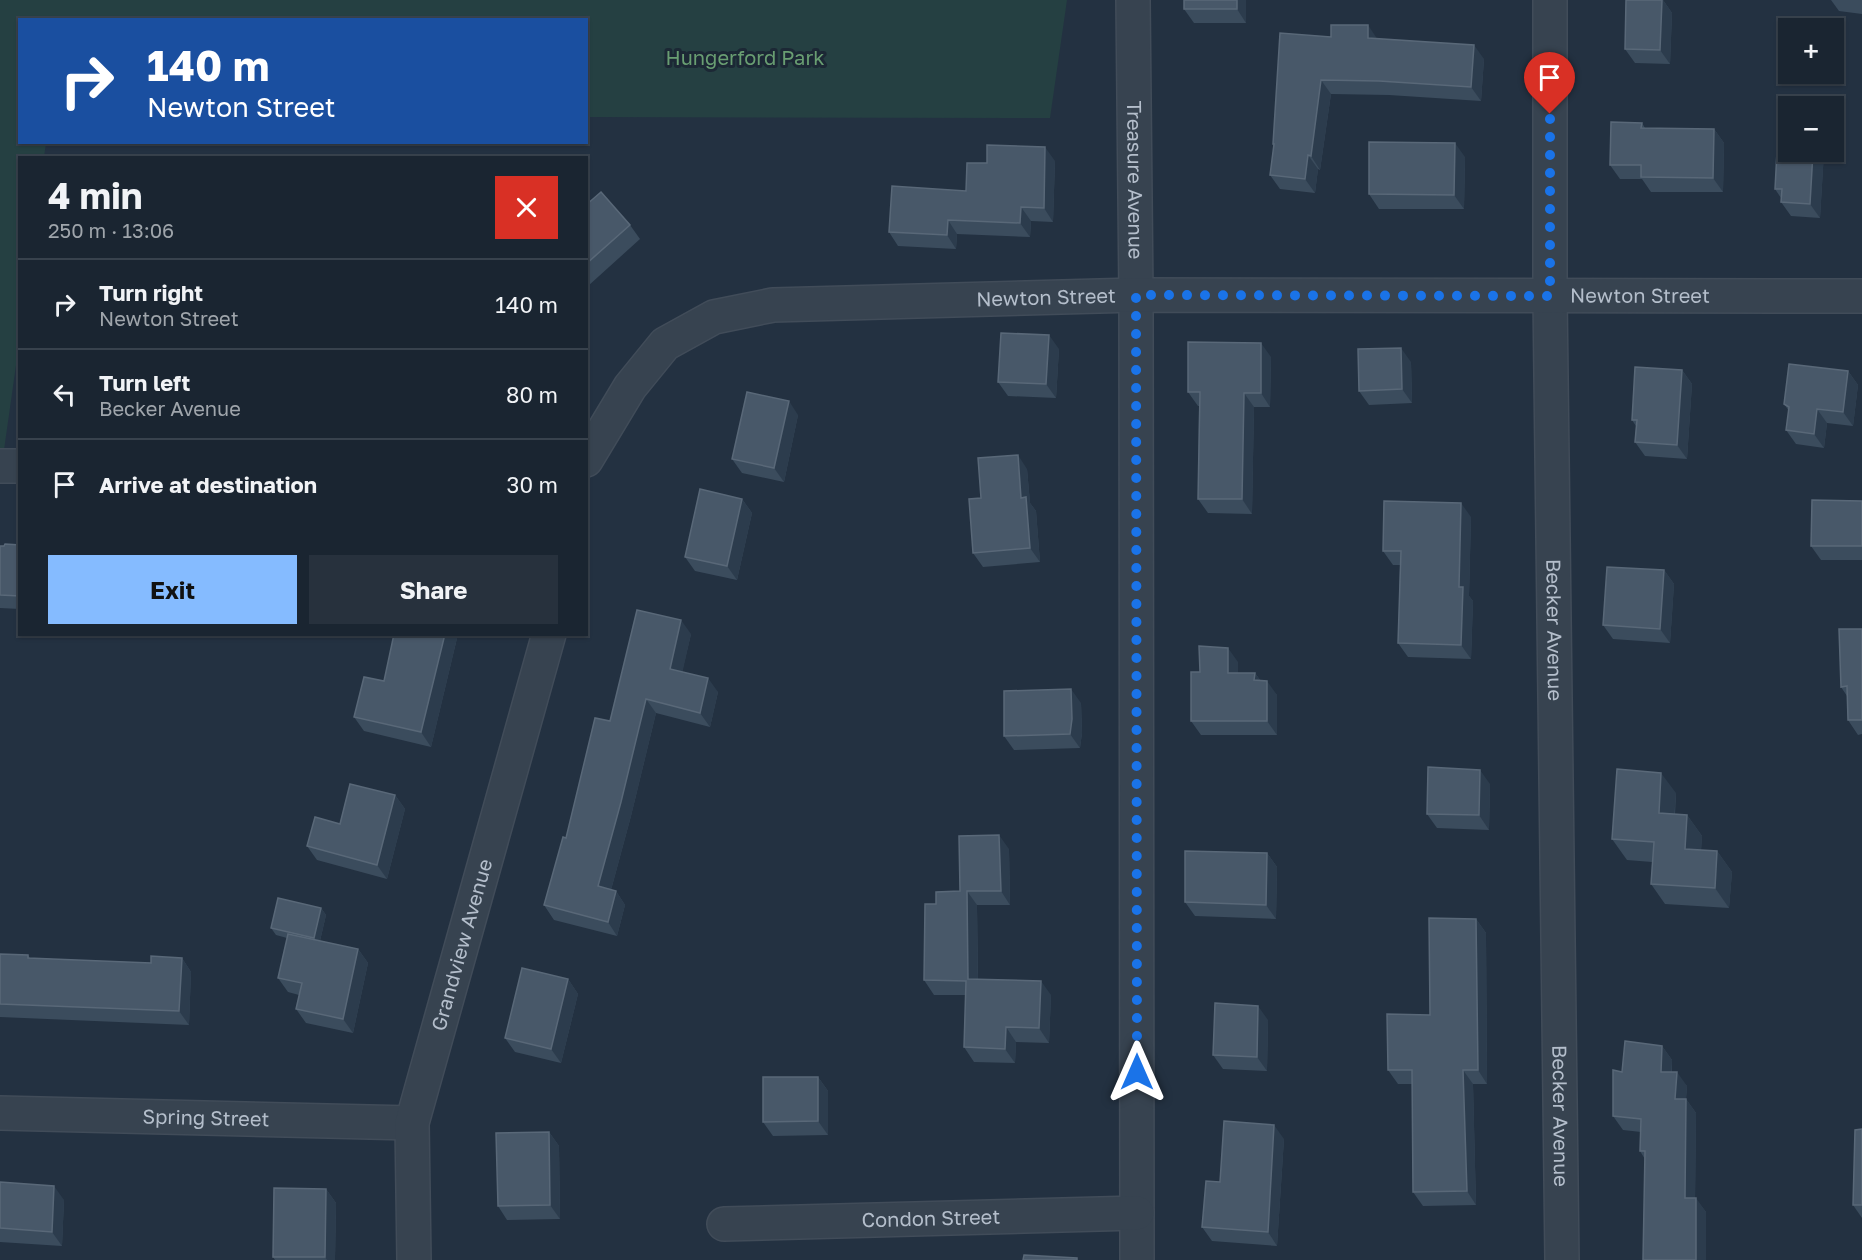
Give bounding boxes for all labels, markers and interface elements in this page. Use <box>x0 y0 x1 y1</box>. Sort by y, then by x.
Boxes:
map controls <box>1778 18 1844 162</box>
button: + <box>1778 18 1844 84</box>
text: 140 m <box>147 40 269 90</box>
icon: right <box>48 42 126 120</box>
park label: Hungerford Park <box>666 45 825 69</box>
pin <box>1524 52 1575 114</box>
icon: arrive <box>1533 61 1566 94</box>
text: Newton Street <box>147 91 336 123</box>
button: − <box>1778 96 1844 162</box>
street label: Treasure Avenue <box>1123 100 1149 259</box>
text: 4 min <box>48 174 143 217</box>
button: close <box>495 176 558 239</box>
text: 250 m · 13:06 <box>48 218 174 242</box>
text: Turn right <box>99 279 203 306</box>
street label: Newton Street <box>976 283 1116 310</box>
street label: Newton Street <box>1570 283 1710 307</box>
icon: right <box>48 288 81 321</box>
text: 140 m <box>495 291 558 318</box>
text: Newton Street <box>99 306 239 330</box>
text: Turn left <box>99 369 190 396</box>
icon: left <box>48 378 81 411</box>
text: 80 m <box>506 381 558 408</box>
text: Becker Avenue <box>99 396 241 420</box>
icon: arrive <box>48 468 81 501</box>
text: Arrive at destination <box>99 471 317 498</box>
text: 30 m <box>507 471 558 498</box>
button: Exit <box>48 555 297 624</box>
button: Share <box>309 555 558 624</box>
street label: Becker Avenue <box>1542 559 1568 701</box>
street label: Grandview Avenue <box>425 856 496 1033</box>
position arrow <box>1105 1040 1169 1104</box>
street label: Becker Avenue <box>1548 1045 1574 1187</box>
street label: Spring Street <box>142 1103 270 1131</box>
street label: Condon Street <box>861 1204 1001 1231</box>

